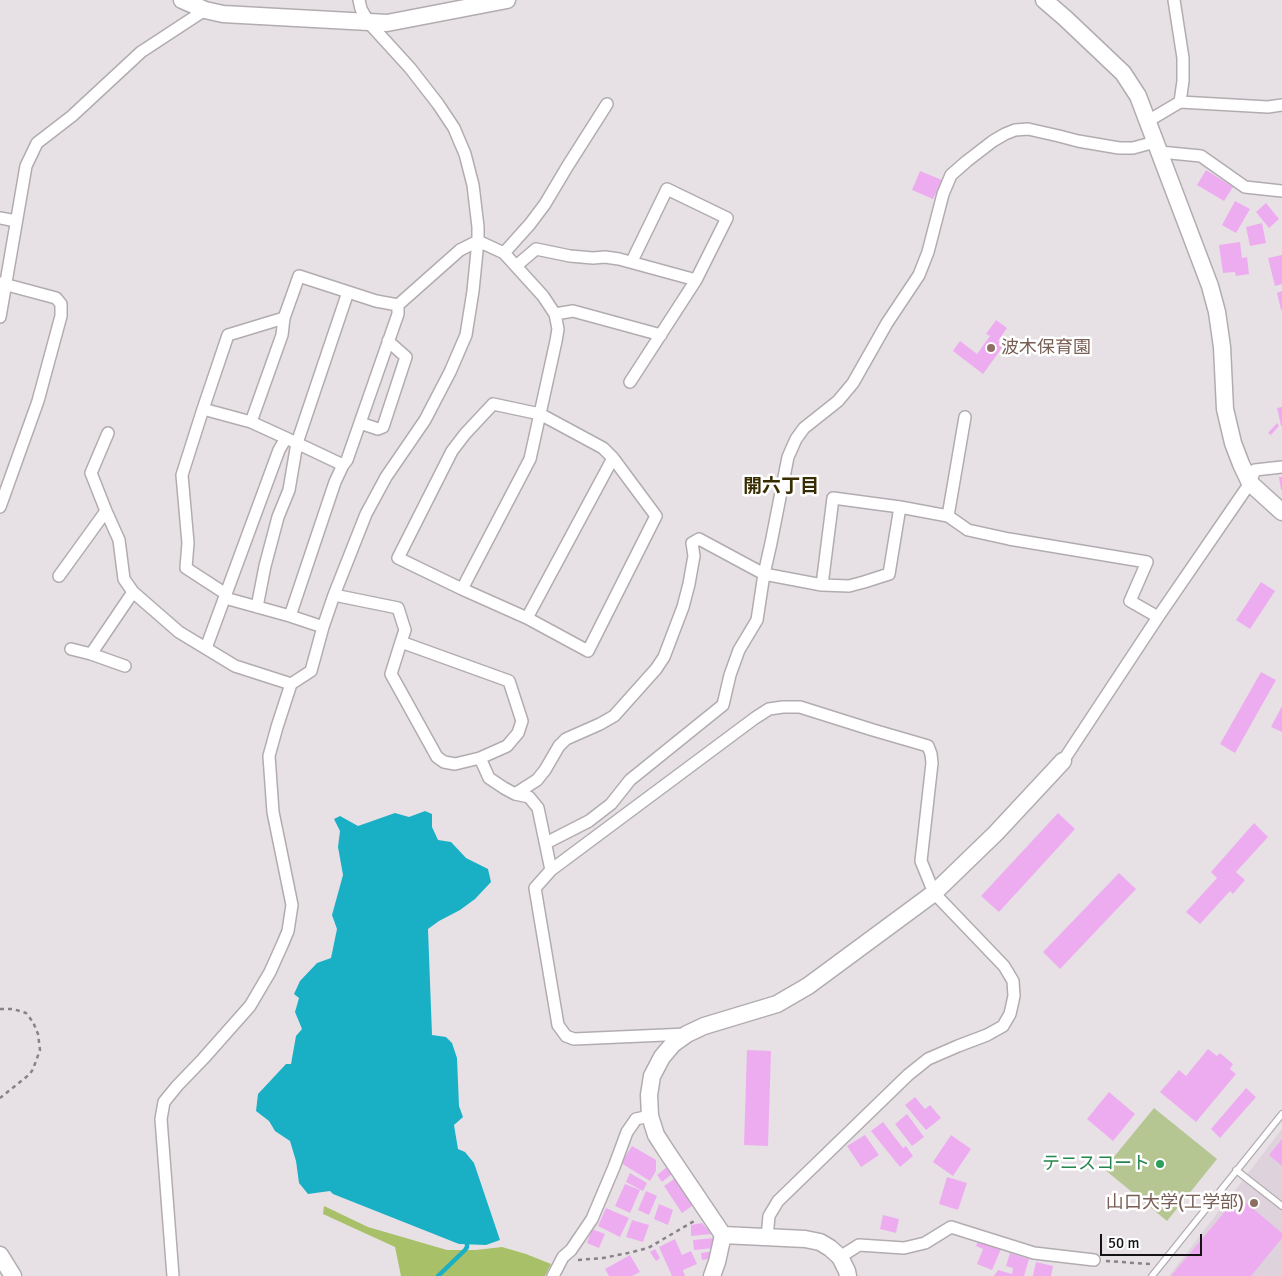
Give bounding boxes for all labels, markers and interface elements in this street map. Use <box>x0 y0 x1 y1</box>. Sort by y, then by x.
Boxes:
place label: 波木保育園 <box>1001 337 1091 359</box>
marker: 波木保育園 <box>985 342 997 354</box>
district label: 開六丁目 <box>743 476 819 498</box>
place label: テニスコート <box>1042 1153 1150 1175</box>
marker: テニスコート <box>1154 1158 1166 1170</box>
place label: 山口大学(工学部) <box>1106 1192 1244 1214</box>
marker: 山口大学(工学部) <box>1248 1197 1260 1209</box>
scale bar <box>1102 1224 1204 1256</box>
text: 50 m <box>1108 1234 1139 1252</box>

